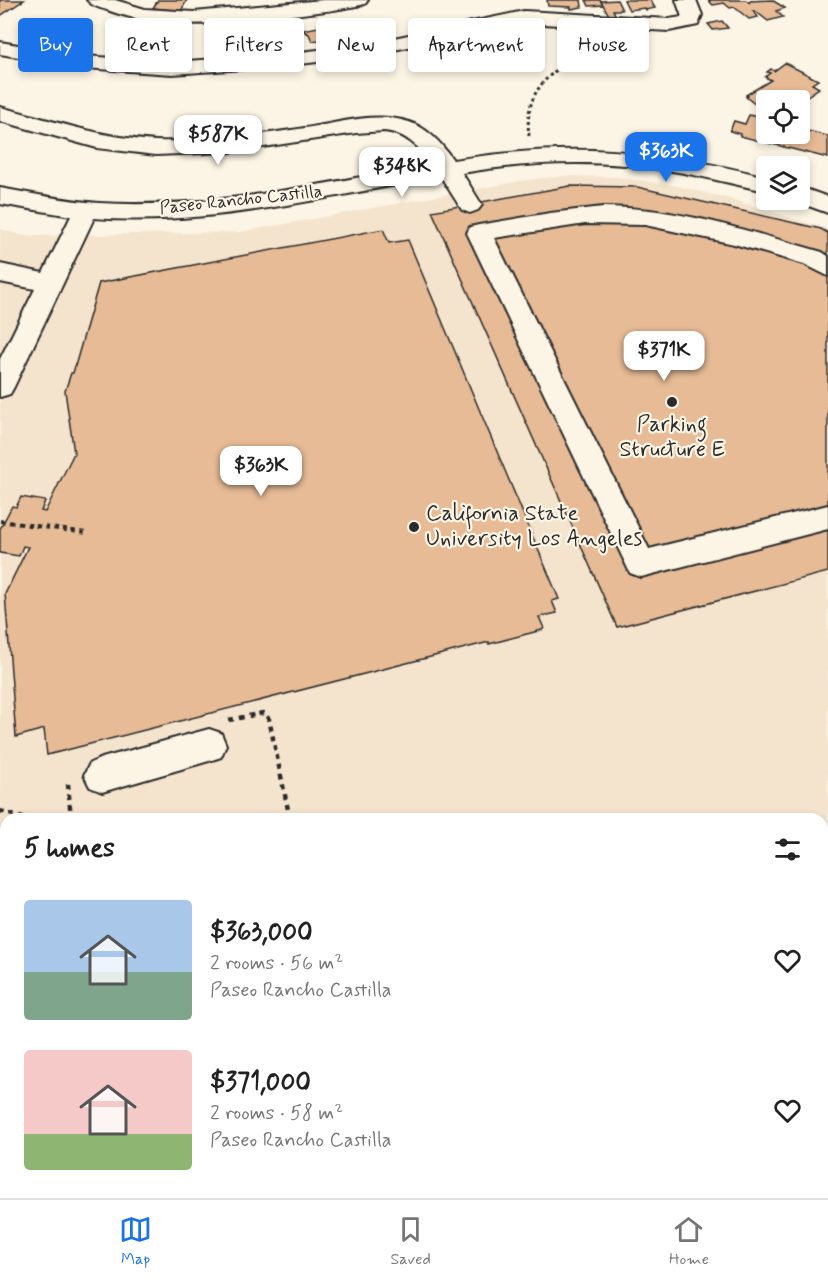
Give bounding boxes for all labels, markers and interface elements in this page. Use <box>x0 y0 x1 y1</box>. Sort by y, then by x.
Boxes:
chip: Buy <box>18 18 93 72</box>
chip: Rent <box>105 18 192 72</box>
chip: Filters <box>204 18 304 72</box>
chip: New <box>316 18 396 72</box>
chip: Apartment <box>408 18 545 72</box>
chip: House <box>557 18 649 72</box>
map controls <box>756 90 810 210</box>
button: locate <box>756 90 810 144</box>
pin: $587K <box>176 115 260 166</box>
text: $587K <box>188 121 248 148</box>
pin: $363K <box>624 132 708 183</box>
text: $363K <box>639 138 693 165</box>
pin: $348K <box>360 147 444 198</box>
text: $348K <box>373 153 431 180</box>
button: layers <box>756 156 810 210</box>
street label: Paseo Rancho Castilla <box>158 180 324 220</box>
pin: $371K <box>622 331 706 382</box>
text: $371K <box>638 337 690 364</box>
marker: Parking Structure E <box>665 395 679 409</box>
place label: Parking Structure E <box>619 411 725 464</box>
pin: $363K <box>219 446 303 497</box>
text: $363K <box>234 452 288 479</box>
place label: California State University Los Angeles <box>426 500 642 554</box>
marker: California State University Los Angeles <box>407 520 421 534</box>
text: 5 homes <box>24 832 115 866</box>
icon: filters <box>771 833 804 866</box>
text: $363,000 <box>210 916 313 950</box>
icon: home <box>72 924 144 996</box>
icon: heart <box>771 944 804 977</box>
text: 2 rooms · 56 m² <box>210 950 343 977</box>
text: Paseo Rancho Castilla <box>210 977 392 1004</box>
text: $371,000 <box>210 1066 311 1100</box>
icon: home <box>72 1074 144 1146</box>
icon: heart <box>771 1094 804 1127</box>
text: 2 rooms · 58 m² <box>210 1100 343 1127</box>
text: Paseo Rancho Castilla <box>210 1127 392 1154</box>
tab: Map <box>119 1213 152 1270</box>
tab: Saved <box>390 1213 431 1270</box>
tab: Home <box>669 1213 709 1270</box>

